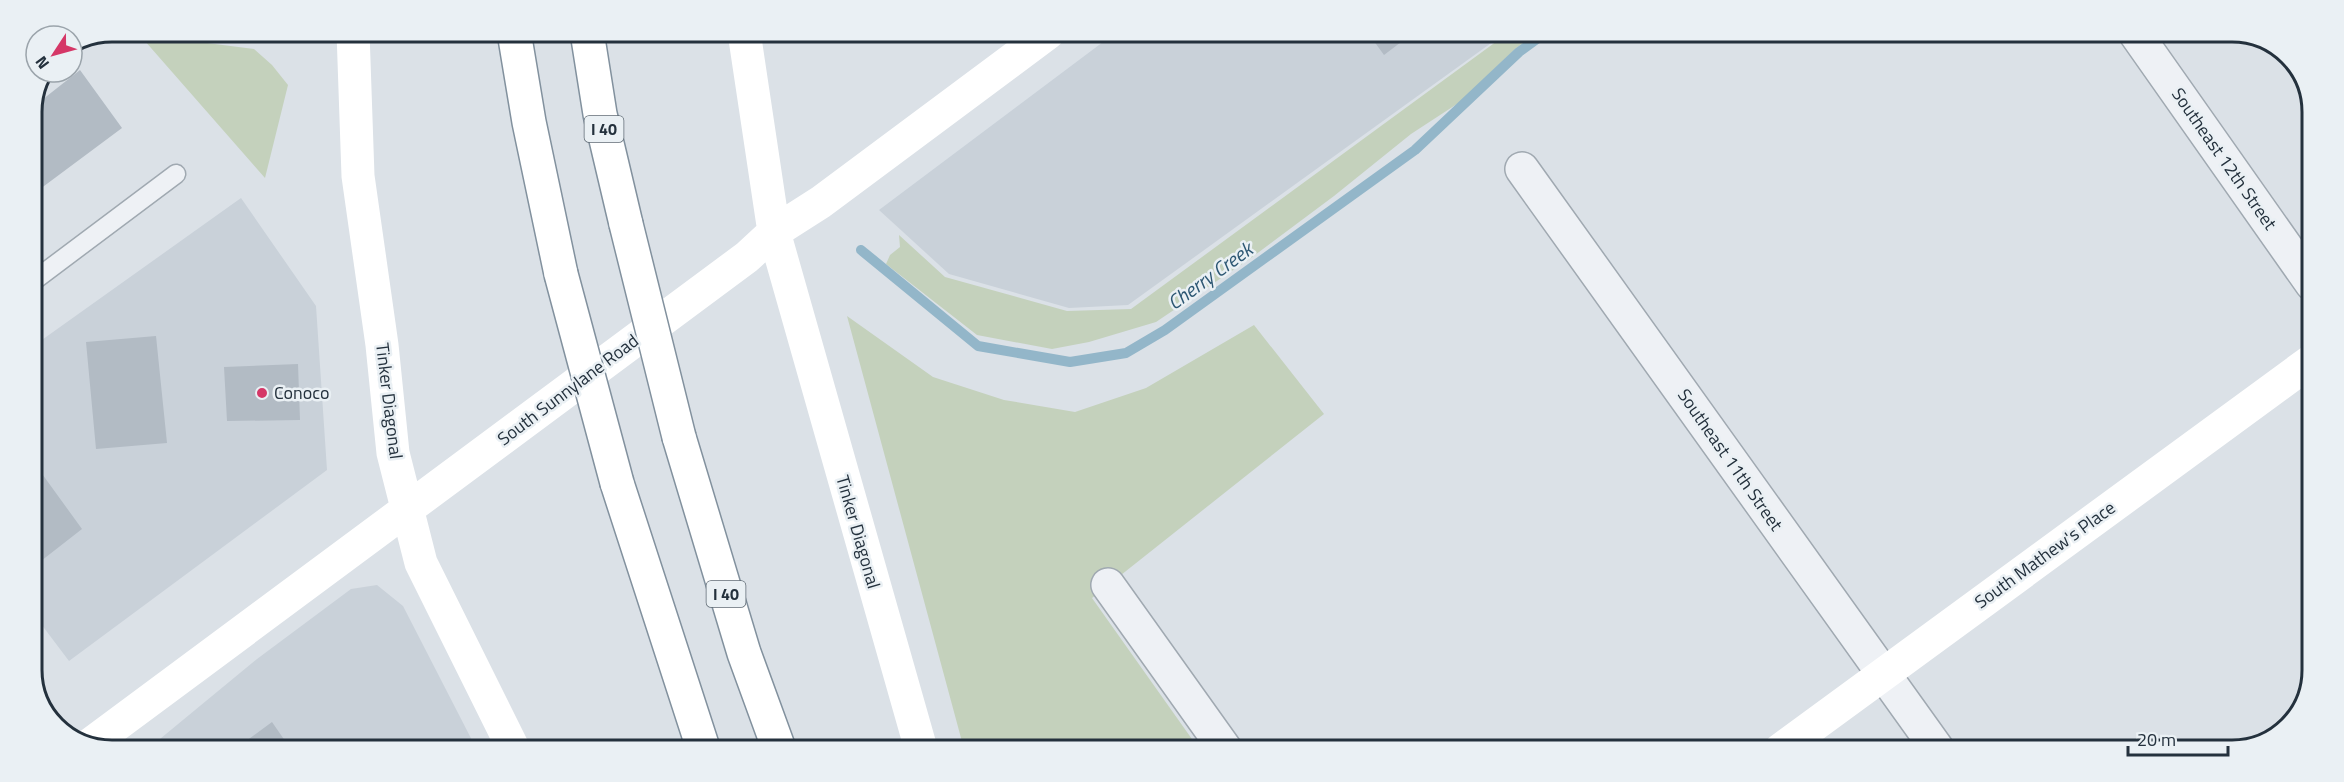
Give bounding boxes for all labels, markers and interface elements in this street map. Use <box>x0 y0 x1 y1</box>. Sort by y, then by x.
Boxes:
north arrow <box>24 24 84 84</box>
text: N <box>29 51 55 74</box>
street label: Southeast 12th Street <box>2165 82 2284 236</box>
road number: I 40 <box>584 116 624 142</box>
water label: Cherry Creek <box>1161 233 1261 317</box>
street label: South Sunnylane Road <box>491 327 644 452</box>
street label: Tinker Diagonal <box>369 341 410 461</box>
place label: Conoco <box>274 379 330 406</box>
street label: Southeast 11th Street <box>1671 383 1790 537</box>
marker: Conoco <box>255 386 269 400</box>
street label: Tinker Diagonal <box>829 472 888 592</box>
street label: South Mathew's Place <box>1969 494 2121 615</box>
road number: I 40 <box>706 581 746 607</box>
scale bar <box>2128 719 2228 757</box>
text: 20 m <box>2137 726 2176 753</box>

